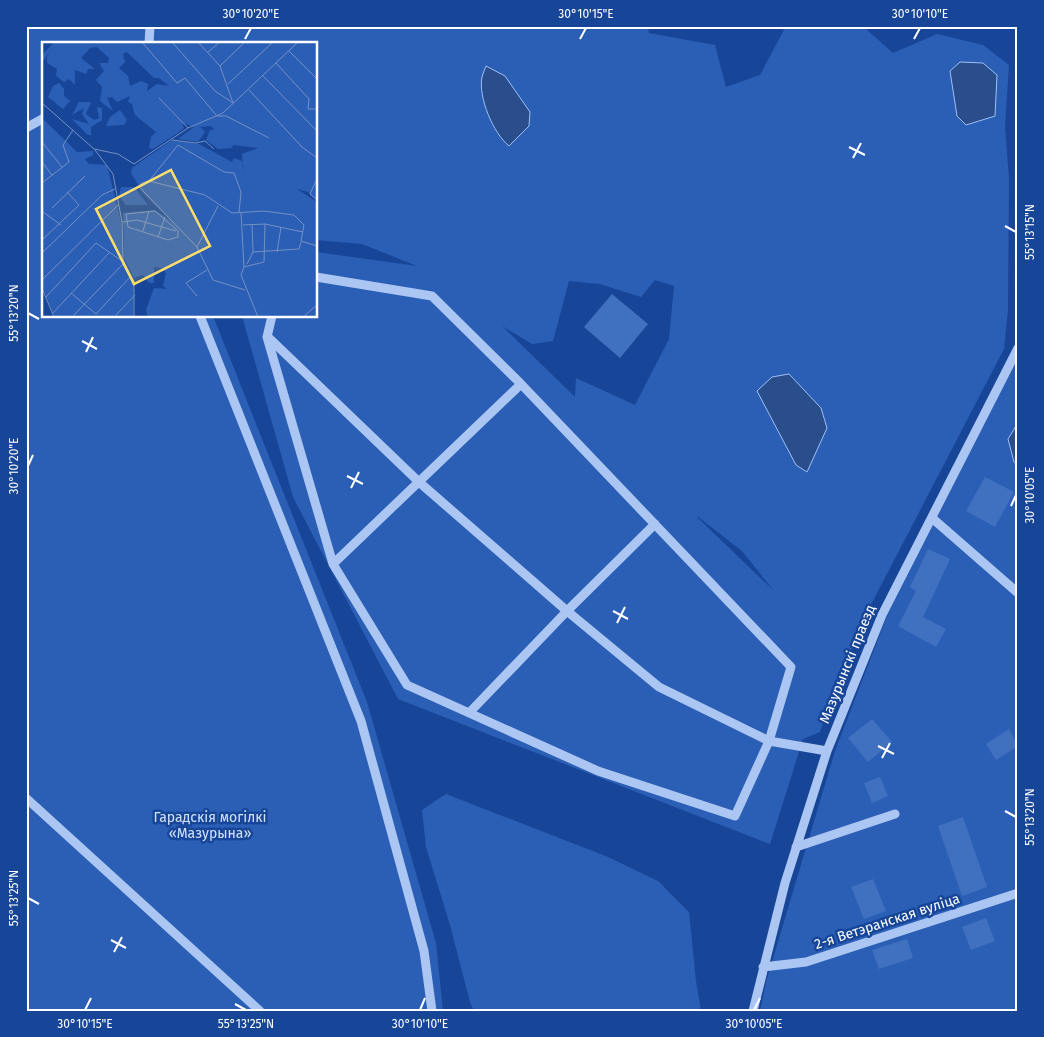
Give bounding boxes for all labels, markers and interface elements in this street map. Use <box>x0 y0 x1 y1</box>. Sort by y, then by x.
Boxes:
text: 30°10'20"E <box>222 7 280 21</box>
text: 30°10'15"E <box>558 7 614 21</box>
text: 30°10'10"E <box>892 7 948 21</box>
inset map <box>42 42 318 318</box>
text: 55°13'15"N <box>1023 204 1037 260</box>
text: 55°13'20"N <box>7 284 21 342</box>
text: 30°10'20"E <box>7 437 21 495</box>
text: 30°10'05"E <box>1023 467 1037 523</box>
street label: Мазурынскі праезд <box>816 602 879 726</box>
text: 55°13'20"N <box>1023 788 1037 846</box>
park label: Гарадскія могілкі «Мазурына» <box>153 809 267 842</box>
text: 55°13'25"N <box>7 870 21 926</box>
street label: 2-я Ветэранская вуліца <box>812 890 962 953</box>
text: 30°10'15"E <box>57 1017 113 1031</box>
text: 55°13'25"N <box>218 1017 274 1031</box>
text: 30°10'10"E <box>392 1017 448 1031</box>
text: 30°10'05"E <box>726 1017 782 1031</box>

